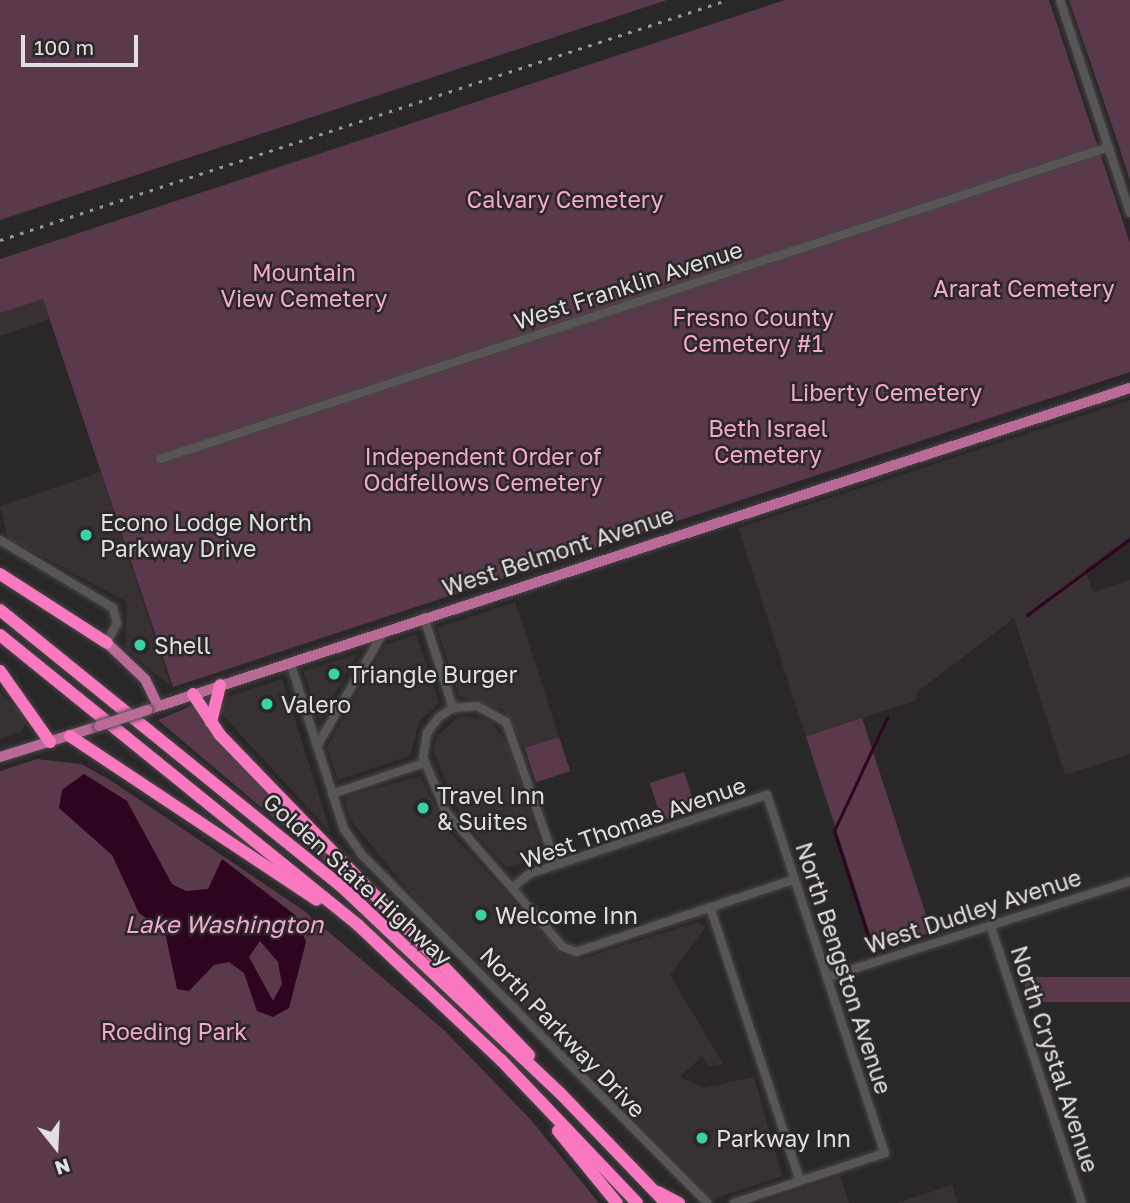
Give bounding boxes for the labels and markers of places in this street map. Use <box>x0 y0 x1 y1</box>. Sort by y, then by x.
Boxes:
place label: Econo Lodge North Parkway Drive <box>100 508 312 562</box>
marker: Econo Lodge North Parkway Drive <box>78 527 94 543</box>
place label: Shell <box>154 631 211 659</box>
marker: Shell <box>132 637 148 653</box>
place label: Triangle Burger <box>348 660 517 688</box>
marker: Triangle Burger <box>326 666 342 682</box>
place label: Valero <box>281 690 351 718</box>
marker: Valero <box>259 696 275 712</box>
place label: Travel Inn & Suites <box>437 781 545 835</box>
marker: Travel Inn & Suites <box>415 800 431 816</box>
place label: Welcome Inn <box>495 901 638 929</box>
marker: Welcome Inn <box>473 907 489 923</box>
place label: Parkway Inn <box>716 1124 851 1152</box>
marker: Parkway Inn <box>694 1130 710 1146</box>

